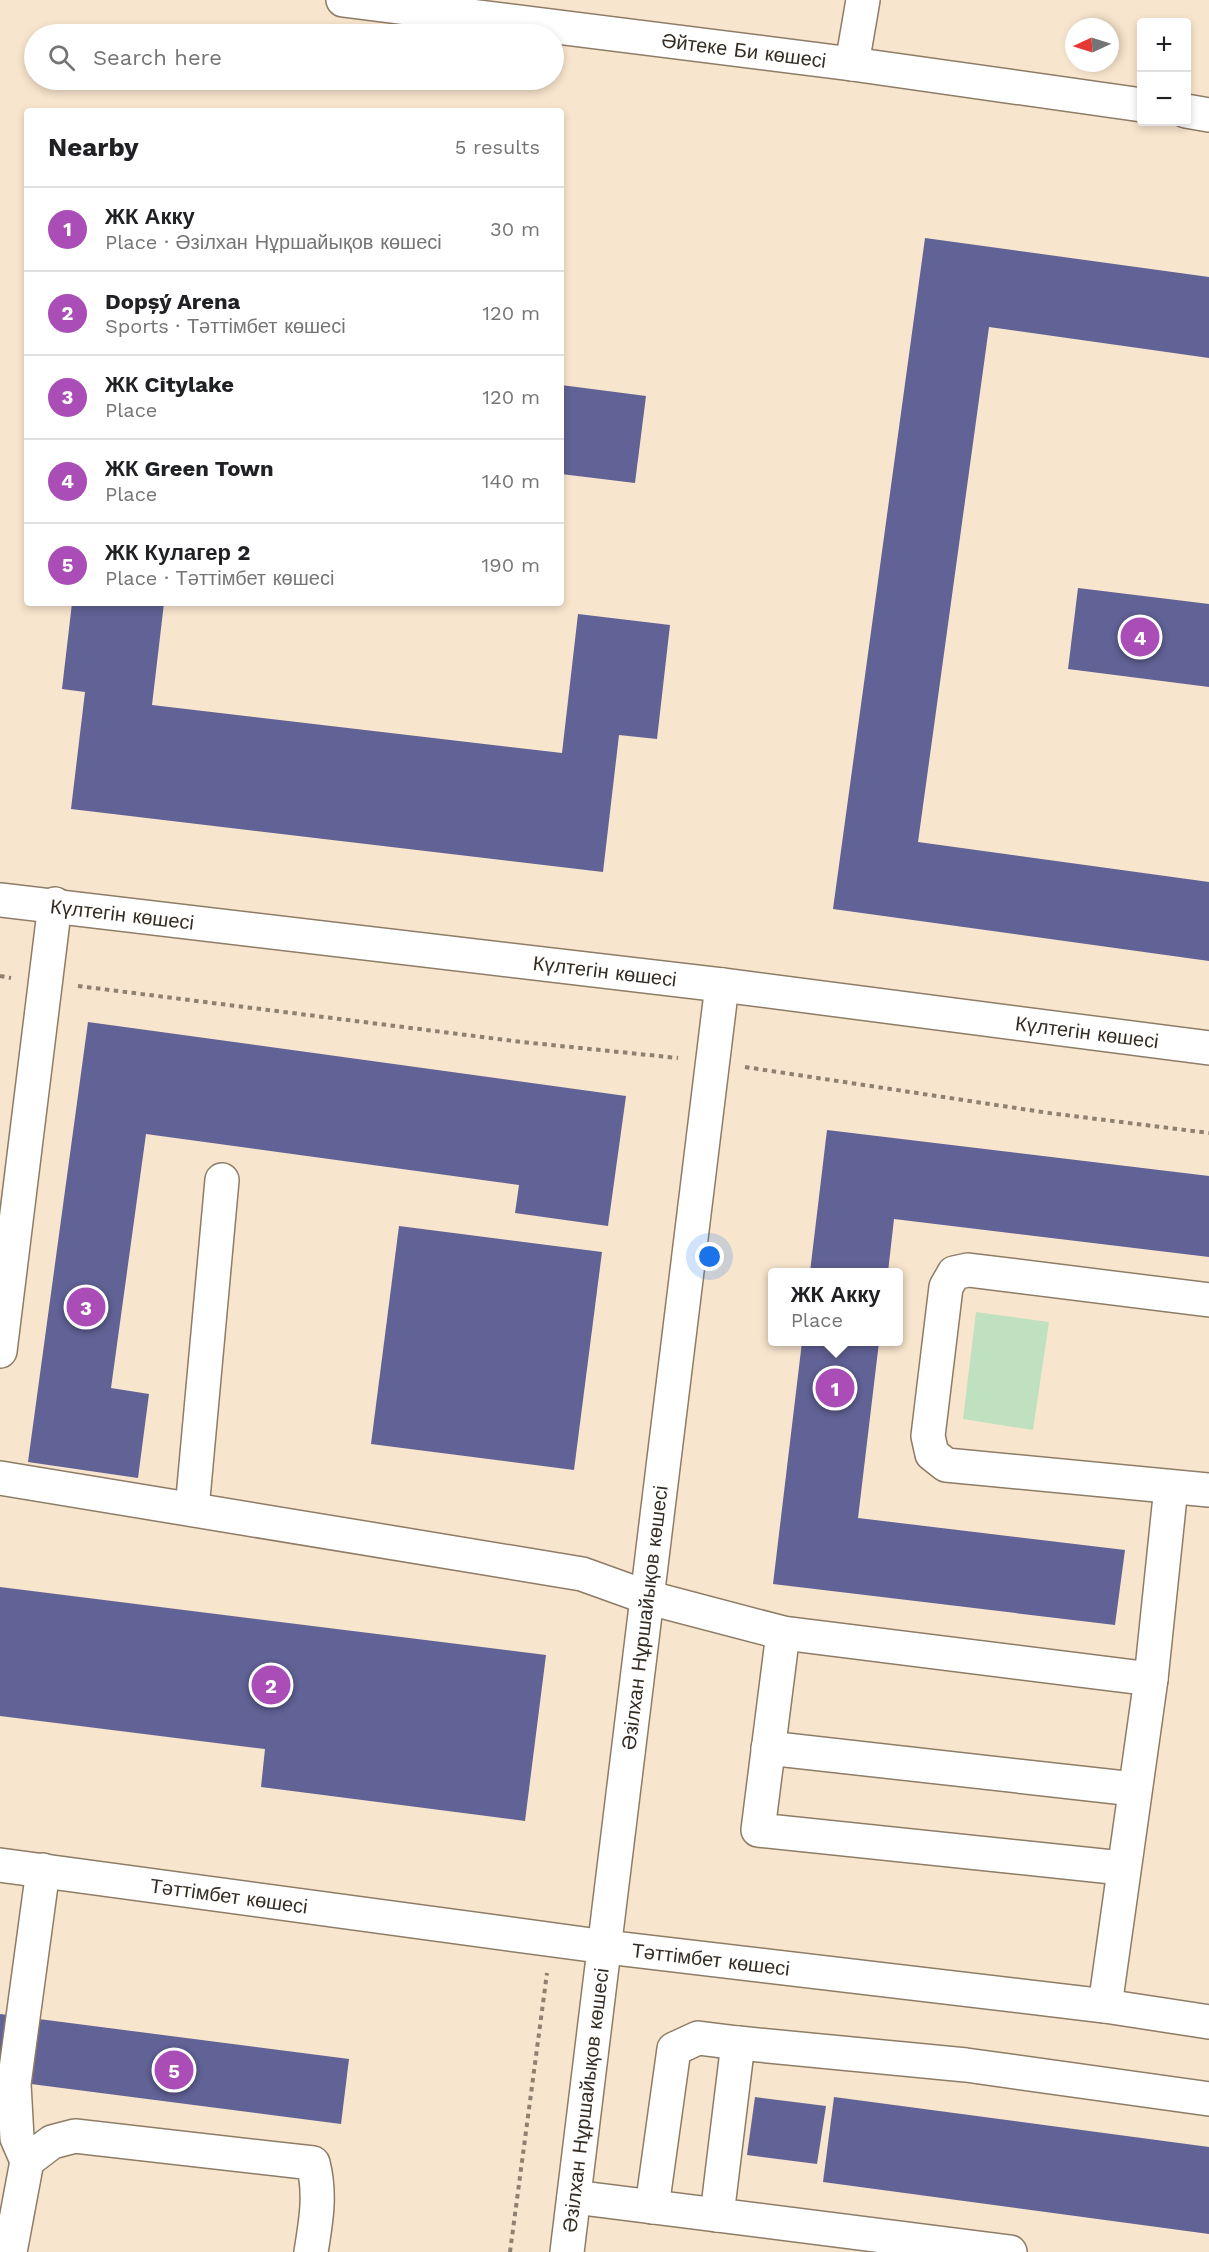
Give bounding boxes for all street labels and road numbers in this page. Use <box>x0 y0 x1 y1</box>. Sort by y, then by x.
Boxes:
street label: Әйтеке Би көшесі <box>660 28 828 73</box>
street label: Күлтегін көшесі <box>49 894 195 935</box>
street label: Күлтегін көшесі <box>532 951 678 992</box>
street label: Күлтегін көшесі <box>1014 1011 1160 1053</box>
street label: Әзілхан Нұршайықов көшесі <box>617 1484 673 1751</box>
street label: Тәттімбет көшесі <box>149 1873 309 1919</box>
street label: Тәттімбет көшесі <box>630 1938 791 1981</box>
street label: Әзілхан Нұршайықов көшесі <box>558 1967 614 2234</box>

